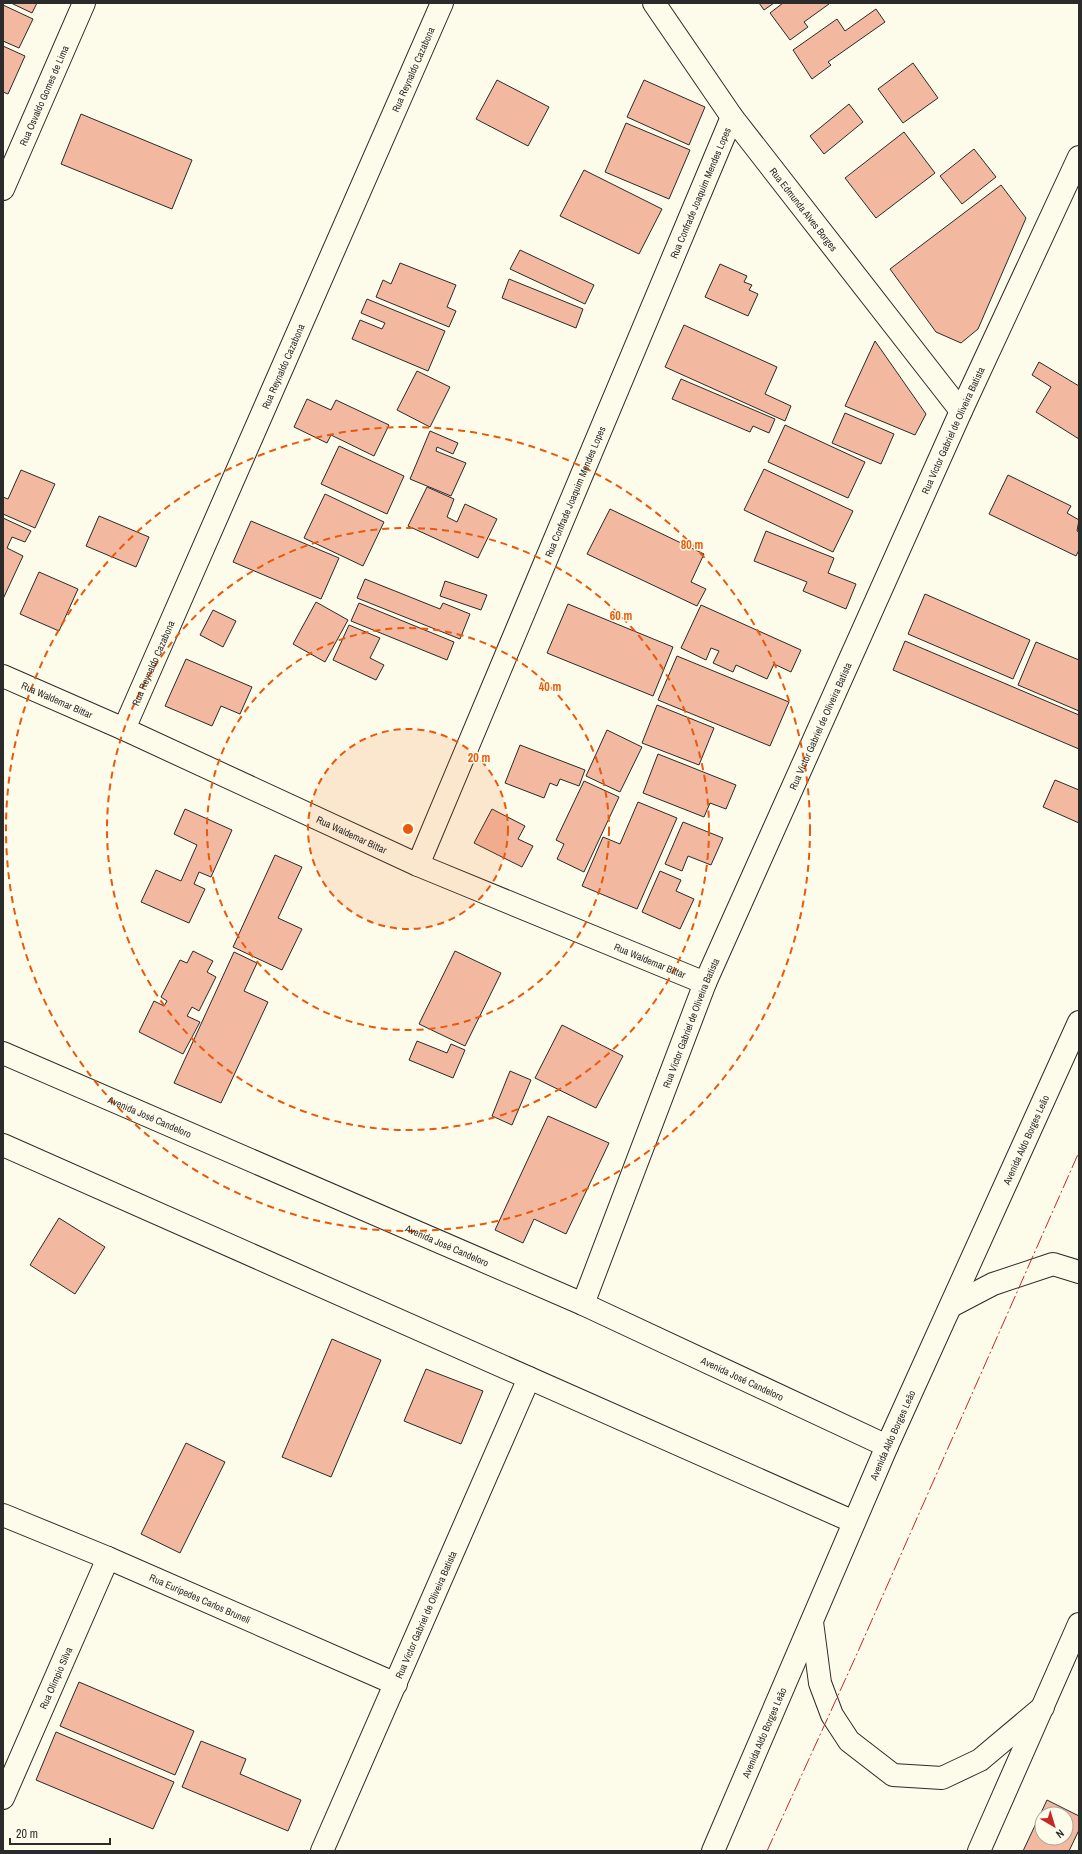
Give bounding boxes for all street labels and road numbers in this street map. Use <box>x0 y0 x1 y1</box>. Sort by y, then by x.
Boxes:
street label: Rua Reynaldo Cazabona <box>389 24 437 114</box>
street label: Rua Osvaldo Gomes de Lima <box>16 43 71 148</box>
street label: Rua Confrade Joaquim Mendes Lopes <box>667 125 733 260</box>
street label: Rua Edmunda Alves Borges <box>767 165 840 254</box>
street label: Rua Reynaldo Cazabona <box>259 321 307 411</box>
street label: Rua Victor Gabriel de Oliveira Batista <box>918 364 987 496</box>
street label: Rua Confrade Joaquim Mendes Lopes <box>541 424 608 559</box>
street label: Rua Reynaldo Cazabona <box>129 618 177 708</box>
street label: Rua Victor Gabriel de Oliveira Batista <box>786 660 854 792</box>
street label: Rua Waldemar Bittar <box>19 678 95 721</box>
street label: Rua Waldemar Bittar <box>314 812 389 856</box>
street label: Rua Waldemar Bittar <box>612 940 688 981</box>
street label: Rua Victor Gabriel de Oliveira Batista <box>659 956 722 1090</box>
street label: Avenida José Candeloro <box>105 1092 194 1141</box>
street label: Avenida Aldo Borges Leão <box>999 1092 1052 1188</box>
street label: Avenida José Candeloro <box>403 1221 491 1269</box>
street label: Avenida José Candeloro <box>698 1353 786 1404</box>
street label: Avenida Aldo Borges Leão <box>866 1388 918 1483</box>
street label: Rua Victor Gabriel de Oliveira Batista <box>392 1548 459 1681</box>
street label: Rua Eurípedes Carlos Bruneli <box>148 1570 253 1626</box>
street label: Rua Olimpio Silva <box>36 1644 75 1711</box>
street label: Avenida Aldo Borges Leão <box>738 1685 789 1781</box>

